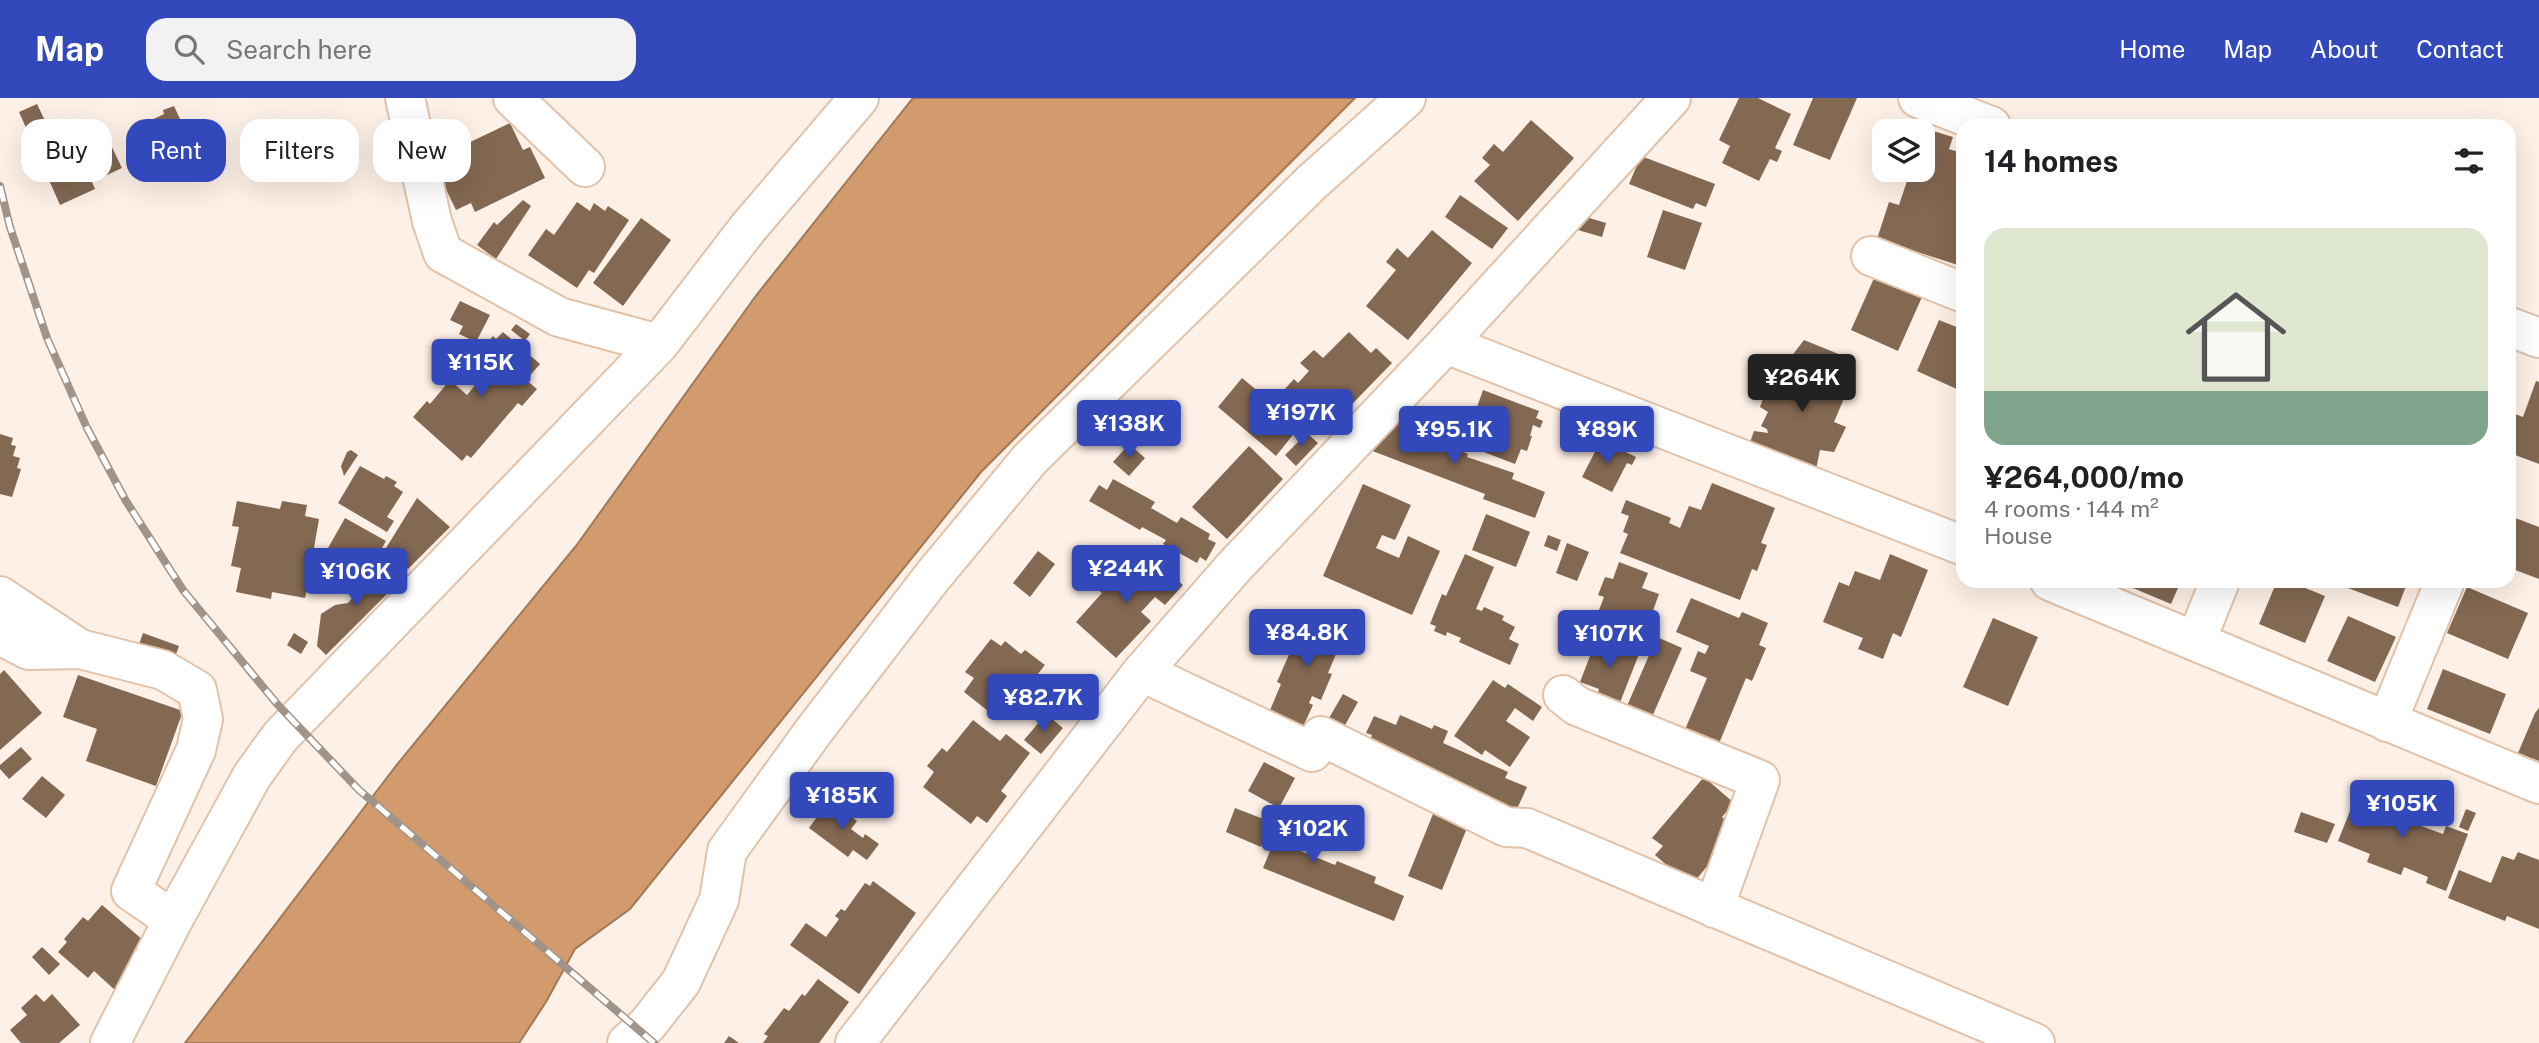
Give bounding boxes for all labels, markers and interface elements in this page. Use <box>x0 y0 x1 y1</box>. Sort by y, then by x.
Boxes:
search box <box>146 18 636 81</box>
text: Map <box>35 30 104 68</box>
icon: search <box>170 30 208 68</box>
text: Search here <box>226 34 372 65</box>
text: Home <box>2119 35 2185 63</box>
text: Map <box>2223 35 2272 63</box>
text: About <box>2310 35 2378 63</box>
text: Contact <box>2416 35 2504 63</box>
chip: Buy <box>21 119 112 182</box>
chip: Rent <box>126 119 226 182</box>
chip: Filters <box>240 119 359 182</box>
chip: New <box>373 119 471 182</box>
map controls <box>1872 119 1935 182</box>
button: layers <box>1872 119 1935 182</box>
icon: filters <box>2450 142 2488 180</box>
text: 14 homes <box>1984 143 2118 179</box>
icon: home <box>2173 274 2299 400</box>
pin: ¥115K <box>432 340 530 399</box>
text: ¥115K <box>448 348 514 375</box>
pin: ¥264K <box>1753 354 1851 414</box>
text: ¥264K <box>1764 363 1840 390</box>
pin: ¥197K <box>1252 390 1350 449</box>
text: ¥197K <box>1266 398 1336 425</box>
pin: ¥138K <box>1080 400 1178 460</box>
pin: ¥95.1K <box>1397 406 1511 466</box>
pin: ¥89K <box>1566 406 1648 466</box>
text: ¥138K <box>1093 409 1165 436</box>
text: ¥95.1K <box>1415 415 1493 442</box>
text: ¥89K <box>1576 415 1638 442</box>
text: ¥264,000/mo <box>1984 459 2184 495</box>
text: 4 rooms · 144 m² <box>1984 495 2159 522</box>
text: House <box>1984 522 2052 549</box>
pin: ¥244K <box>1077 546 1175 605</box>
pin: ¥106K <box>307 548 405 608</box>
text: ¥244K <box>1088 554 1164 581</box>
text: ¥106K <box>320 557 392 584</box>
pin: ¥84.8K <box>1250 610 1364 669</box>
pin: ¥107K <box>1560 610 1658 670</box>
text: ¥84.8K <box>1265 618 1349 645</box>
text: ¥107K <box>1574 619 1644 646</box>
pin: ¥82.7K <box>986 674 1100 734</box>
text: ¥82.7K <box>1003 683 1083 710</box>
pin: ¥185K <box>793 772 891 832</box>
pin: ¥105K <box>2353 780 2451 840</box>
text: ¥185K <box>806 781 878 808</box>
text: ¥105K <box>2366 789 2438 816</box>
pin: ¥102K <box>1264 806 1362 865</box>
text: ¥102K <box>1278 814 1348 841</box>

